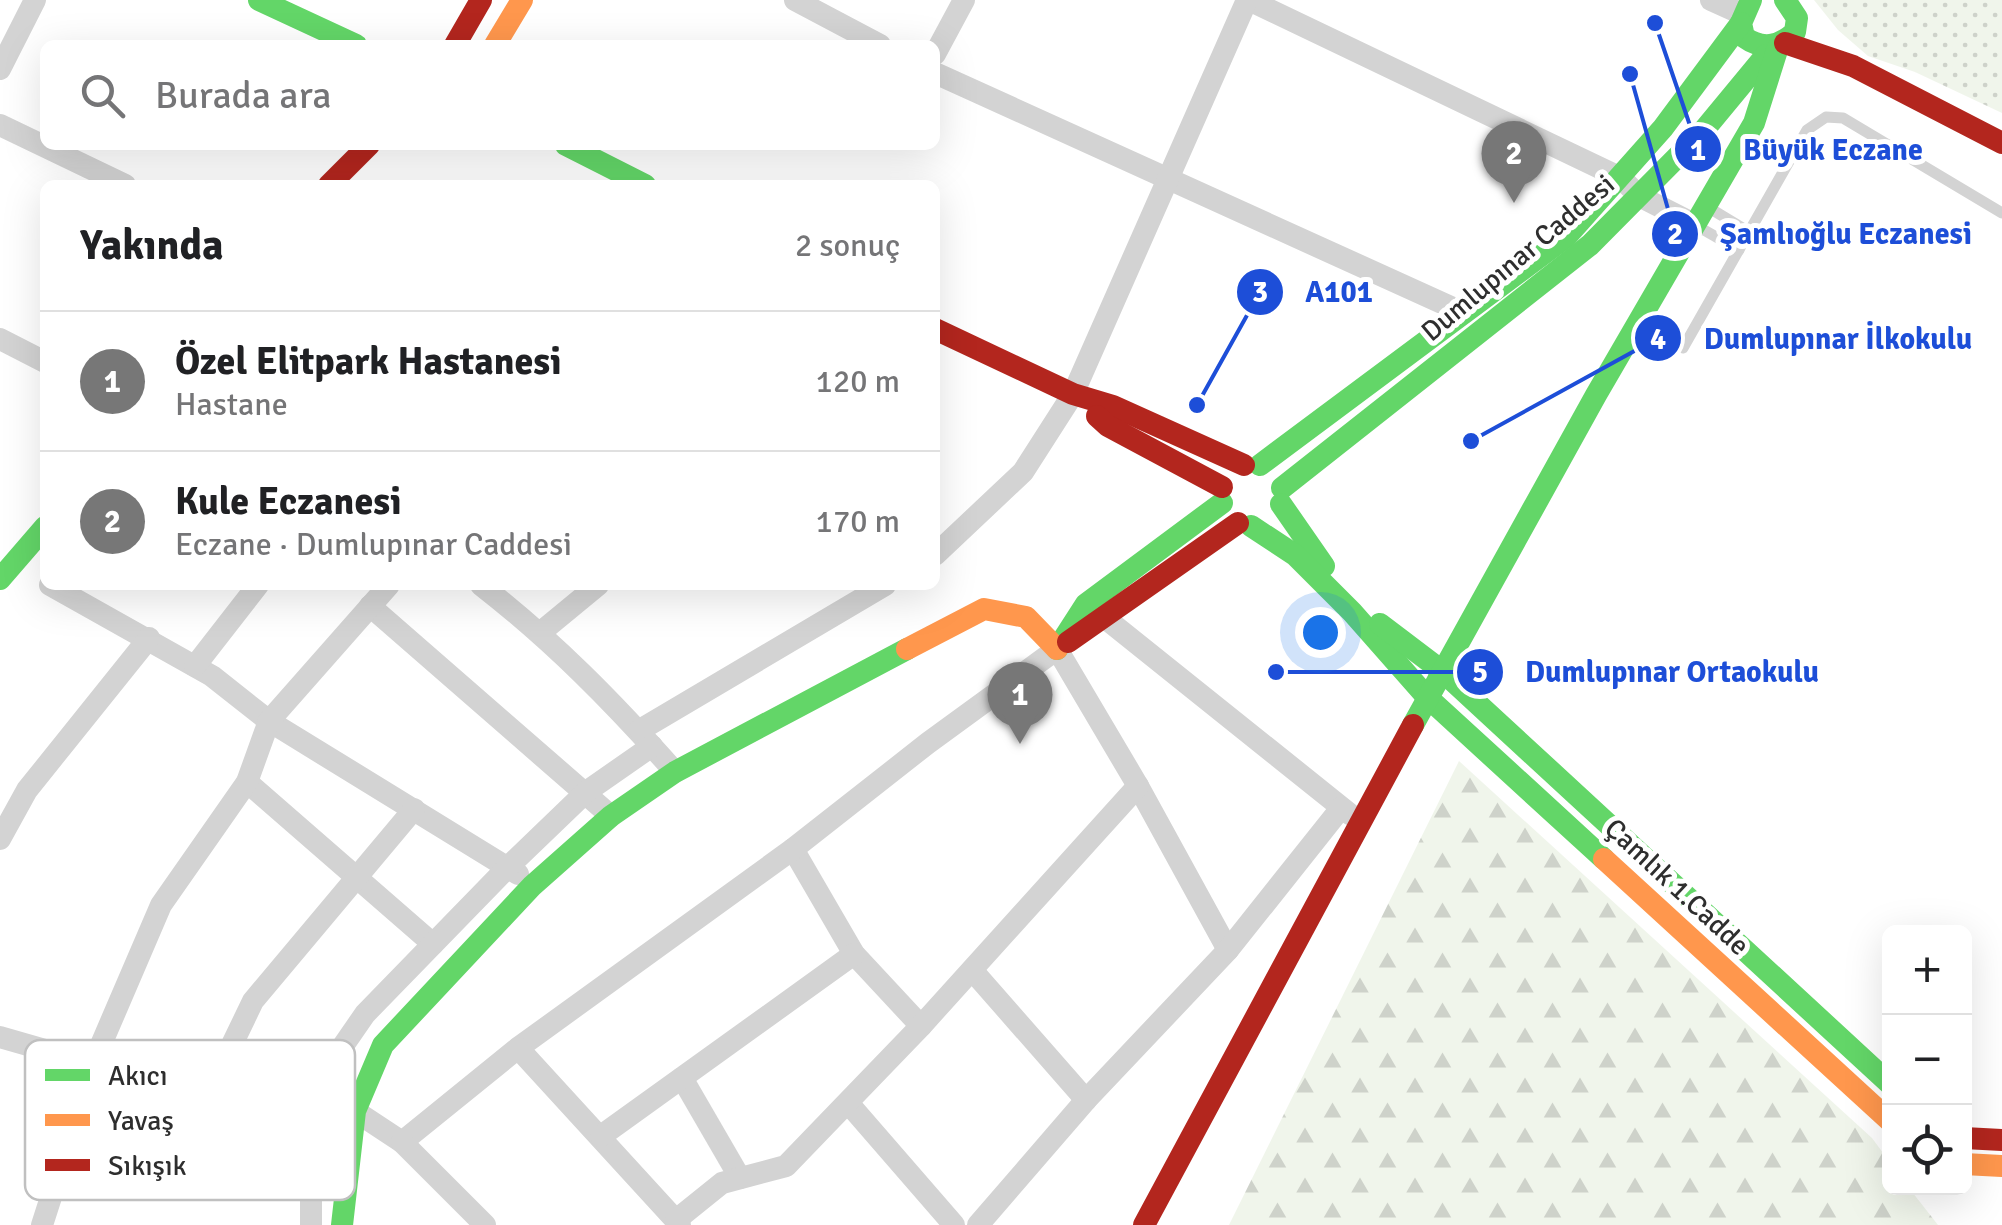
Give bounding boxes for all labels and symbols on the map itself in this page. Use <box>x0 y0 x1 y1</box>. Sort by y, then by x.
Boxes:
callout: Büyük Eczane <box>1673 119 1943 179</box>
pin: 2 <box>1482 120 1546 203</box>
text: 1 <box>1690 132 1706 169</box>
text: Büyük Eczane <box>1743 132 1923 169</box>
street label: Dumlupınar Caddesi <box>1414 167 1622 349</box>
callout: Şamlıoğlu Eczanesi <box>1650 204 1991 264</box>
text: 2 <box>1667 216 1683 253</box>
text: Şamlıoğlu Eczanesi <box>1720 216 1972 253</box>
callout: A101 <box>1235 262 1393 322</box>
text: 3 <box>1252 274 1268 311</box>
text: A101 <box>1305 274 1373 311</box>
callout: Dumlupınar İlkokulu <box>1633 308 1992 368</box>
text: 4 <box>1650 321 1666 358</box>
text: Dumlupınar İlkokulu <box>1704 321 1972 358</box>
your location <box>1295 607 1346 658</box>
callout: Dumlupınar Ortaokulu <box>1455 642 1839 702</box>
text: 5 <box>1472 654 1488 691</box>
text: Dumlupınar Ortaokulu <box>1525 654 1819 691</box>
pin: 1 <box>988 662 1052 744</box>
street label: Çamlık 1.Cadde <box>1598 811 1756 963</box>
legend <box>25 1040 355 1200</box>
text: Akıcı <box>108 1059 168 1093</box>
text: Yavaş <box>108 1104 174 1138</box>
text: Sıkışık <box>108 1149 187 1183</box>

